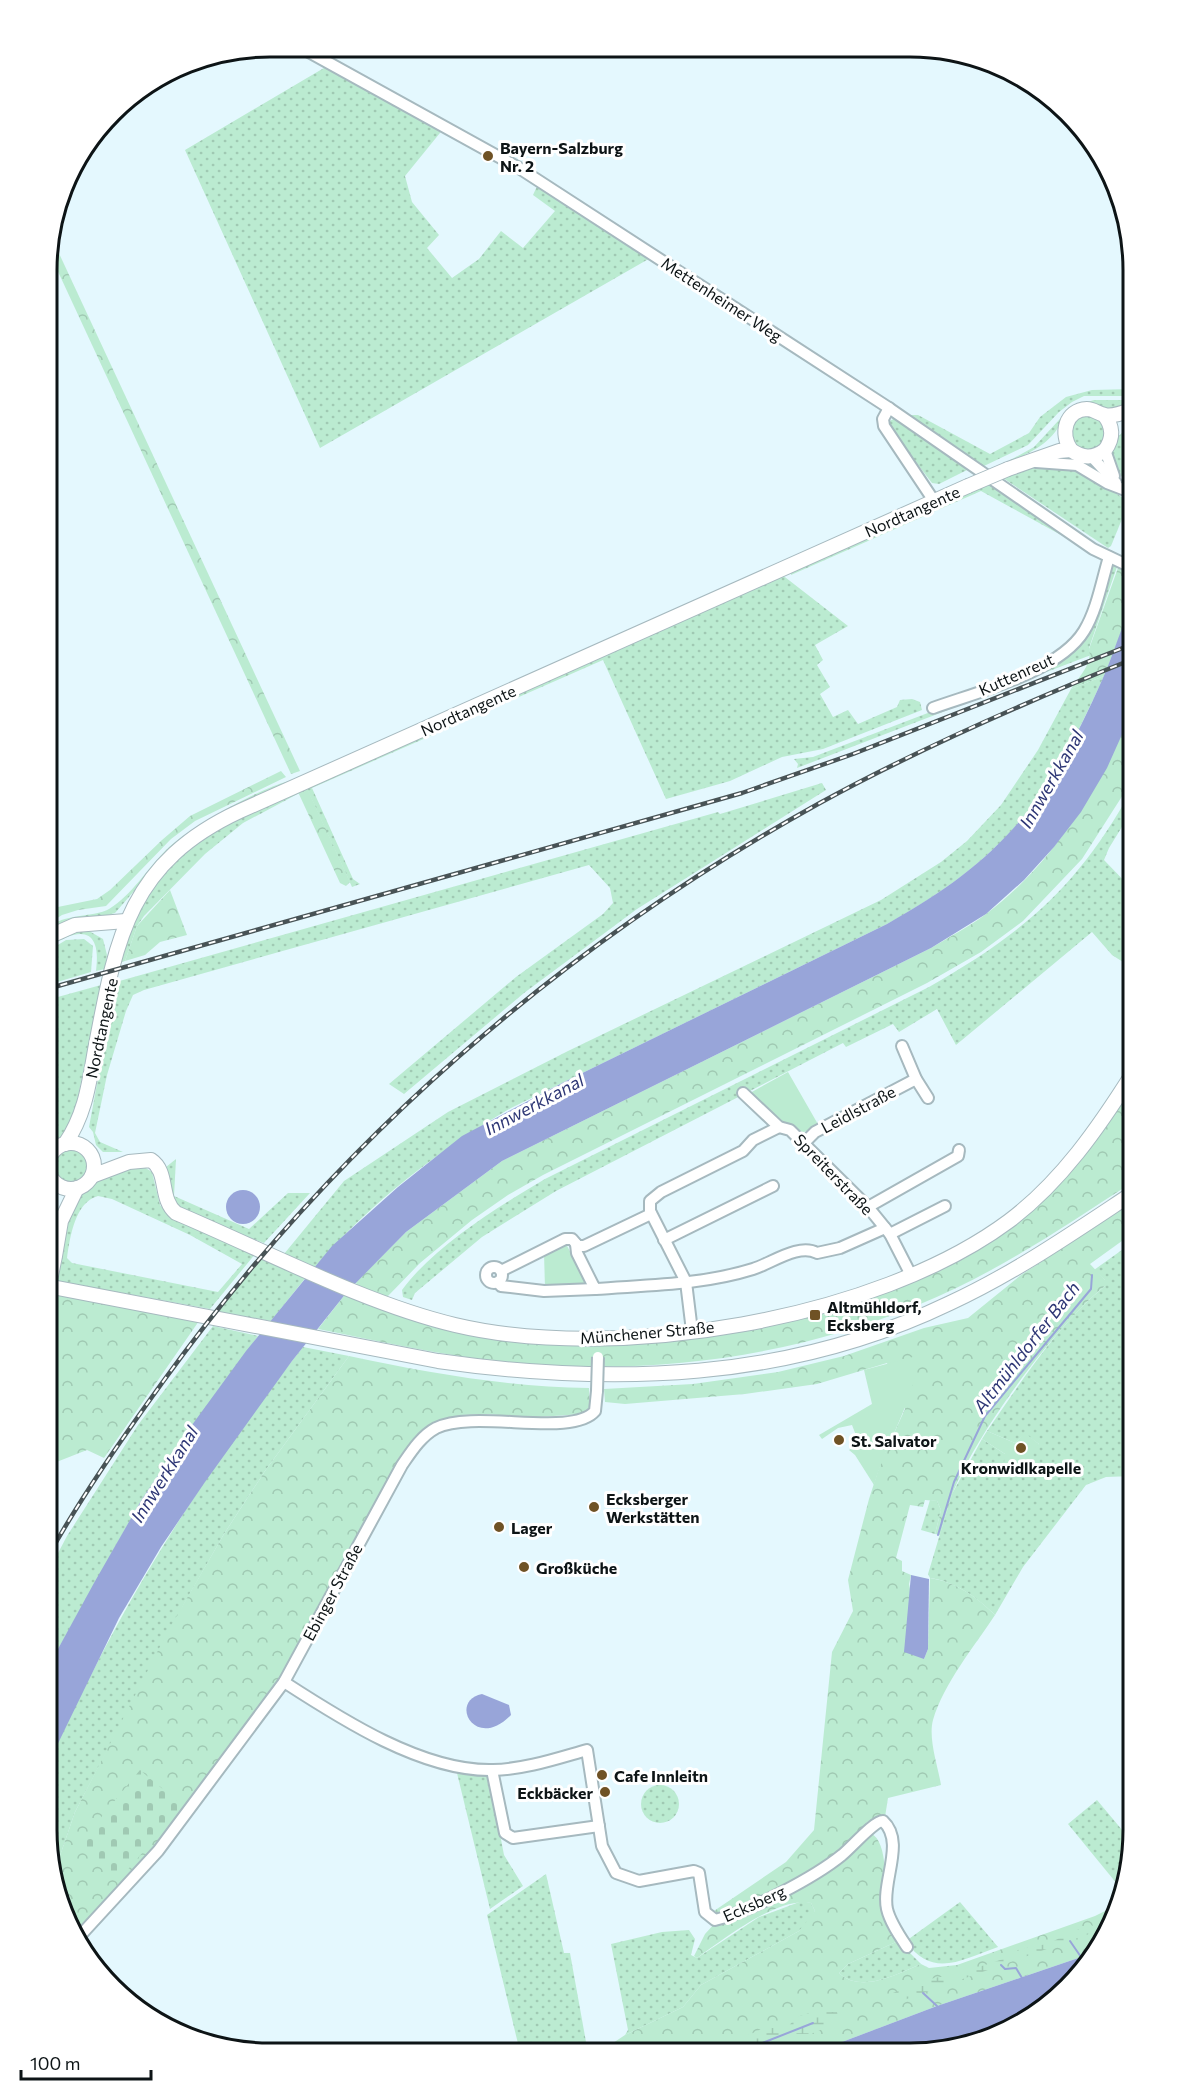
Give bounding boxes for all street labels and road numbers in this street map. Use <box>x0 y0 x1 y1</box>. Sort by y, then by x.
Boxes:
street label: Mettenheimer Weg <box>658 253 786 345</box>
street label: Nordtangente <box>862 482 962 540</box>
street label: Kuttenreut <box>976 649 1057 699</box>
street label: Nordtangente <box>418 681 518 739</box>
street label: Nordtangente <box>81 976 121 1080</box>
street label: Leidlstraße <box>818 1081 898 1137</box>
street label: Spreiterstraße <box>791 1130 877 1218</box>
street label: Münchener Straße <box>579 1317 715 1347</box>
street label: Ebinger Straße <box>298 1540 366 1644</box>
street label: Ecksberg <box>720 1881 788 1925</box>

